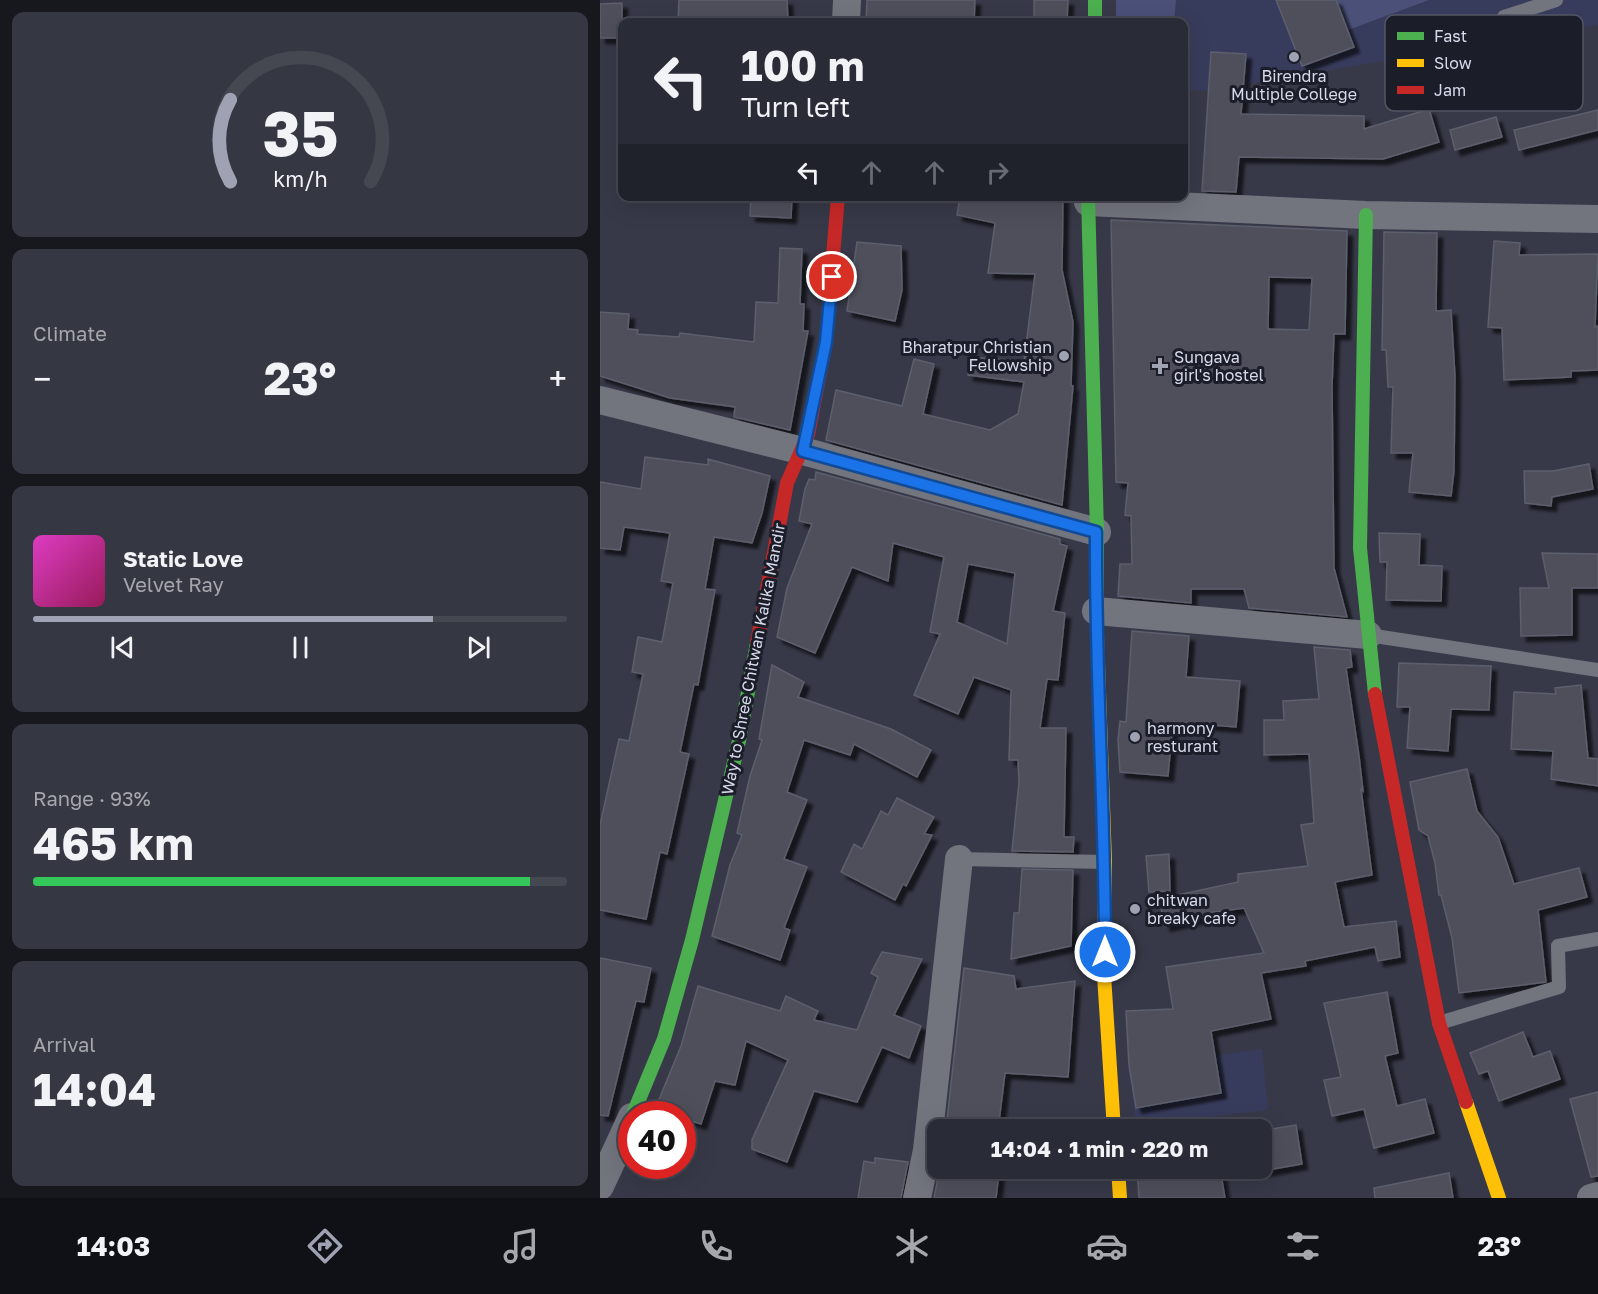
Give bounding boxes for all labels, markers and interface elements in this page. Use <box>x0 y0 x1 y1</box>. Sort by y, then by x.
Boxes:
legend <box>1385 15 1583 111</box>
text: Fast <box>1434 26 1467 46</box>
text: 100 m <box>741 40 864 90</box>
icon: left <box>642 42 720 120</box>
marker: Birendra Multiple College <box>1287 50 1301 64</box>
text: Slow <box>1434 53 1472 73</box>
place label: Birendra Multiple College <box>1231 66 1357 104</box>
text: Jam <box>1434 80 1466 100</box>
text: Turn left <box>741 91 850 123</box>
text: 35 <box>262 95 338 170</box>
icon: left <box>792 156 825 189</box>
icon: ahead <box>855 156 888 189</box>
icon: ahead <box>918 156 951 189</box>
icon: right <box>981 156 1014 189</box>
text: km/h <box>273 166 327 192</box>
pin <box>806 251 857 302</box>
icon: arrive <box>815 260 848 293</box>
text: Climate <box>33 321 107 345</box>
place label: Bharatpur Christian Fellowship <box>902 337 1052 375</box>
place label: Sungava girl's hostel <box>1174 347 1264 385</box>
marker: Bharatpur Christian Fellowship <box>1057 349 1071 363</box>
text: 23° <box>264 351 336 405</box>
marker: Sungava girl's hostel <box>1151 357 1169 375</box>
text: − <box>33 359 51 398</box>
text: + <box>549 359 567 398</box>
street label: Way to Shree Chitwan Kalika Mandir <box>717 521 789 797</box>
text: Static Love <box>123 545 243 572</box>
text: Velvet Ray <box>123 572 224 596</box>
icon: previous <box>106 631 139 664</box>
icon: pause <box>284 631 317 664</box>
icon: next <box>462 631 495 664</box>
place label: harmony resturant <box>1147 718 1218 756</box>
marker: harmony resturant <box>1128 730 1142 744</box>
text: Range · 93% <box>33 786 151 810</box>
text: 465 km <box>33 816 194 870</box>
place label: chitwan breaky cafe <box>1147 890 1236 928</box>
marker: chitwan breaky cafe <box>1128 902 1142 916</box>
position arrow <box>1073 920 1137 984</box>
text: Arrival <box>33 1032 96 1056</box>
text: 14:04 <box>33 1062 156 1116</box>
speed limit sign: 40 <box>618 1101 696 1179</box>
text: 14:04 · 1 min · 220 m <box>991 1135 1208 1162</box>
icon: directions <box>304 1225 346 1267</box>
icon: music <box>500 1225 542 1267</box>
icon: phone <box>695 1225 737 1267</box>
icon: climate <box>891 1225 933 1267</box>
icon: car <box>1086 1225 1128 1267</box>
icon: filters <box>1282 1225 1324 1267</box>
text: 14:03 <box>77 1230 150 1262</box>
text: 23° <box>1478 1230 1521 1262</box>

